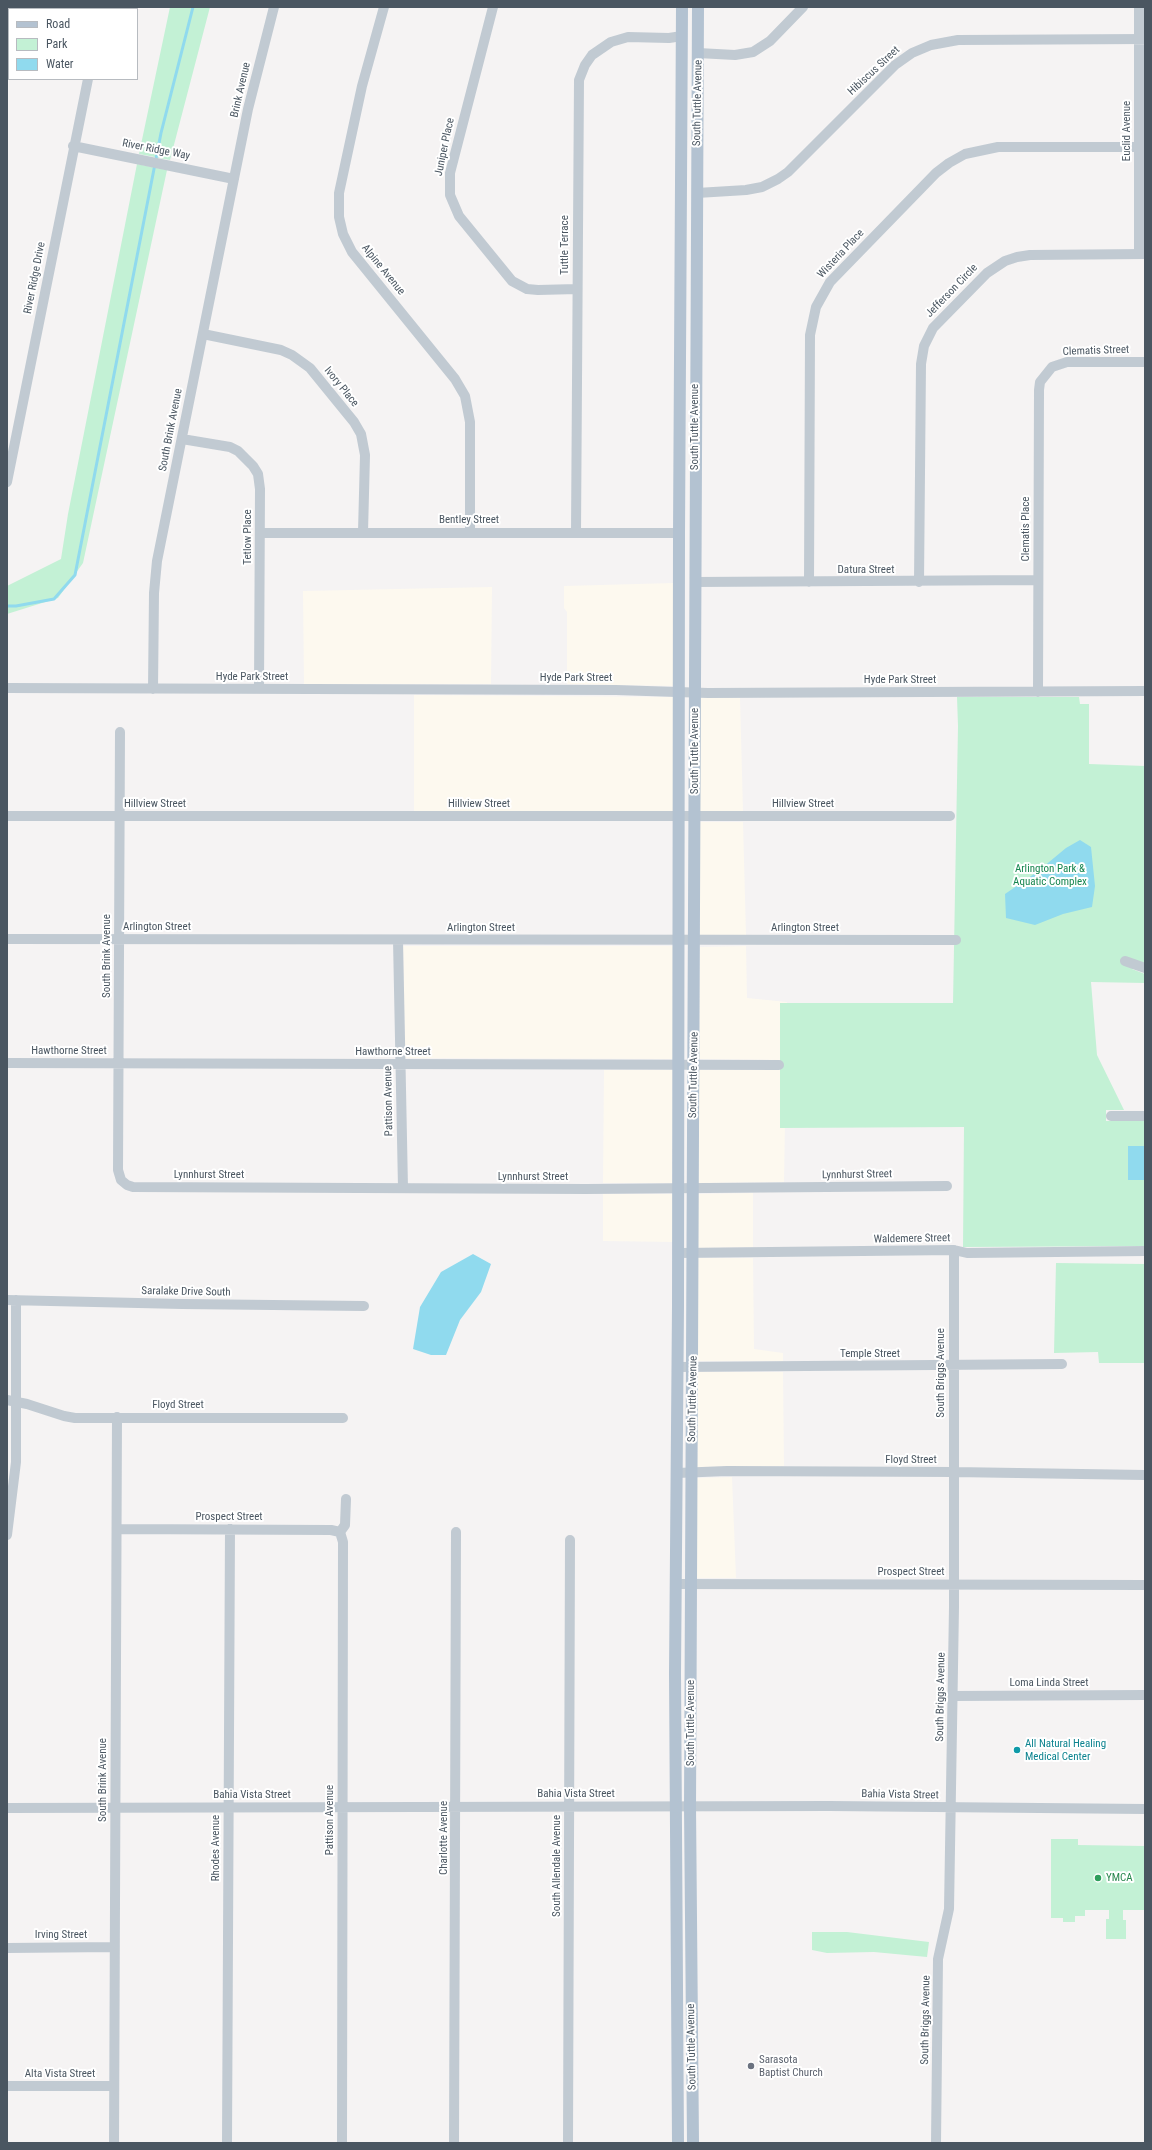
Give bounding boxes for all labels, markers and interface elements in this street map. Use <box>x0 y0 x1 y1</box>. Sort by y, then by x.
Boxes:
legend <box>8 8 138 80</box>
text: Road <box>46 17 70 31</box>
text: Park <box>46 37 67 51</box>
street label: Hibiscus Street <box>845 44 903 98</box>
text: Water <box>46 57 74 71</box>
street label: South Tuttle Avenue <box>691 60 705 146</box>
street label: Brink Avenue <box>228 61 254 119</box>
street label: Euclid Avenue <box>1120 101 1134 161</box>
street label: Juniper Place <box>432 117 458 177</box>
street label: River Ridge Way <box>121 137 191 163</box>
street label: Tuttle Terrace <box>558 215 572 275</box>
street label: Wisteria Place <box>815 227 867 281</box>
street label: River Ridge Drive <box>22 241 48 315</box>
street label: Alpine Avenue <box>359 242 407 298</box>
street label: Jefferson Circle <box>923 262 981 320</box>
street label: Clematis Street <box>1063 343 1129 359</box>
street label: Ivory Place <box>321 364 361 410</box>
street label: South Tuttle Avenue <box>688 384 702 470</box>
street label: South Brink Avenue <box>157 388 185 472</box>
street label: Clematis Place <box>1019 497 1033 561</box>
street label: Tetlow Place <box>241 509 255 565</box>
street label: Bentley Street <box>439 513 499 527</box>
street label: Datura Street <box>838 563 894 577</box>
street label: Hyde Park Street <box>216 670 288 684</box>
street label: Hyde Park Street <box>540 671 612 685</box>
street label: Hyde Park Street <box>864 673 936 687</box>
street label: South Tuttle Avenue <box>688 708 702 794</box>
street label: Hillview Street <box>124 797 186 811</box>
street label: Hillview Street <box>448 797 510 811</box>
street label: Hillview Street <box>772 797 834 811</box>
park label: Arlington Park & Aquatic Complex <box>1013 862 1087 888</box>
street label: South Brink Avenue <box>100 914 114 998</box>
street label: Arlington Street <box>123 920 191 934</box>
street label: Arlington Street <box>447 921 515 935</box>
street label: Arlington Street <box>771 921 839 935</box>
street label: South Tuttle Avenue <box>687 1032 701 1118</box>
street label: Hawthorne Street <box>31 1044 107 1058</box>
street label: Hawthorne Street <box>355 1045 431 1059</box>
street label: Pattison Avenue <box>382 1066 396 1136</box>
street label: Lynnhurst Street <box>174 1168 244 1182</box>
street label: Lynnhurst Street <box>822 1168 892 1182</box>
street label: Lynnhurst Street <box>498 1170 568 1184</box>
street label: Waldemere Street <box>874 1232 950 1246</box>
street label: Saralake Drive South <box>141 1285 231 1299</box>
street label: South Briggs Avenue <box>934 1328 948 1418</box>
street label: Temple Street <box>840 1347 900 1361</box>
street label: South Tuttle Avenue <box>686 1356 700 1442</box>
street label: Floyd Street <box>152 1398 204 1412</box>
street label: Floyd Street <box>885 1453 937 1467</box>
street label: Prospect Street <box>195 1510 263 1524</box>
street label: Prospect Street <box>877 1565 945 1579</box>
street label: South Briggs Avenue <box>934 1652 948 1742</box>
street label: Loma Linda Street <box>1010 1676 1088 1690</box>
street label: South Tuttle Avenue <box>684 1680 698 1766</box>
place label: All Natural Healing Medical Center <box>1025 1737 1106 1763</box>
street label: South Brink Avenue <box>96 1738 110 1822</box>
marker: All Natural Healing Medical Center <box>1012 1745 1022 1755</box>
street label: Pattison Avenue <box>323 1785 337 1855</box>
street label: Bahia Vista Street <box>537 1787 615 1801</box>
street label: Bahia Vista Street <box>213 1788 291 1802</box>
street label: Bahia Vista Street <box>861 1788 939 1802</box>
street label: Charlotte Avenue <box>437 1801 451 1875</box>
street label: Rhodes Avenue <box>209 1815 223 1881</box>
street label: South Allendale Avenue <box>550 1815 564 1917</box>
place label: YMCA <box>1106 1871 1133 1885</box>
marker: YMCA <box>1093 1873 1103 1883</box>
street label: Irving Street <box>35 1928 87 1942</box>
street label: South Briggs Avenue <box>919 1975 933 2065</box>
street label: South Tuttle Avenue <box>685 2004 699 2090</box>
place label: Sarasota Baptist Church <box>759 2053 823 2079</box>
marker: Sarasota Baptist Church <box>746 2061 756 2071</box>
street label: Alta Vista Street <box>25 2067 95 2081</box>

